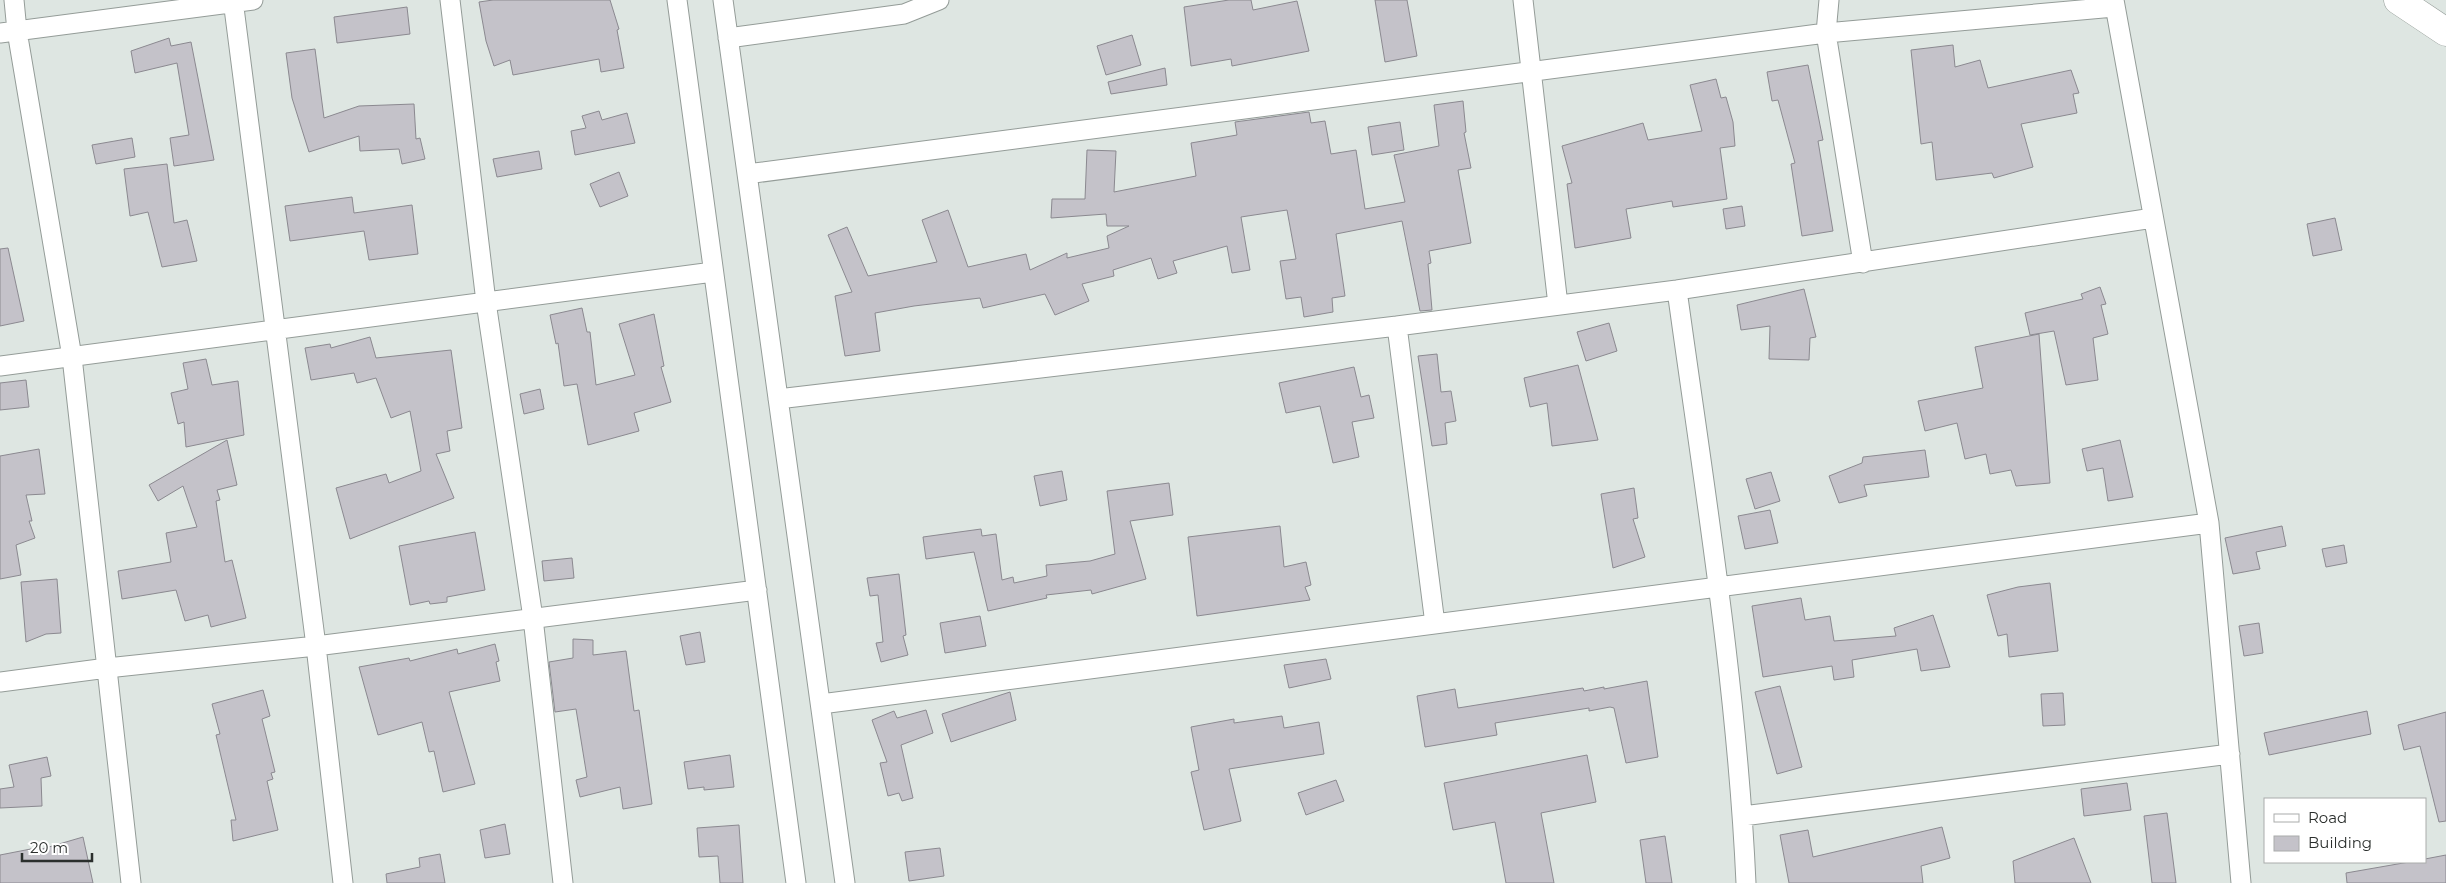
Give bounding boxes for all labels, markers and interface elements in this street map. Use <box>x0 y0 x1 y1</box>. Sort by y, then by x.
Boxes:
legend <box>2264 798 2426 863</box>
text: Road <box>2308 808 2347 827</box>
scale bar <box>22 830 92 862</box>
text: Building <box>2308 833 2372 852</box>
text: 20 m <box>30 838 68 857</box>

